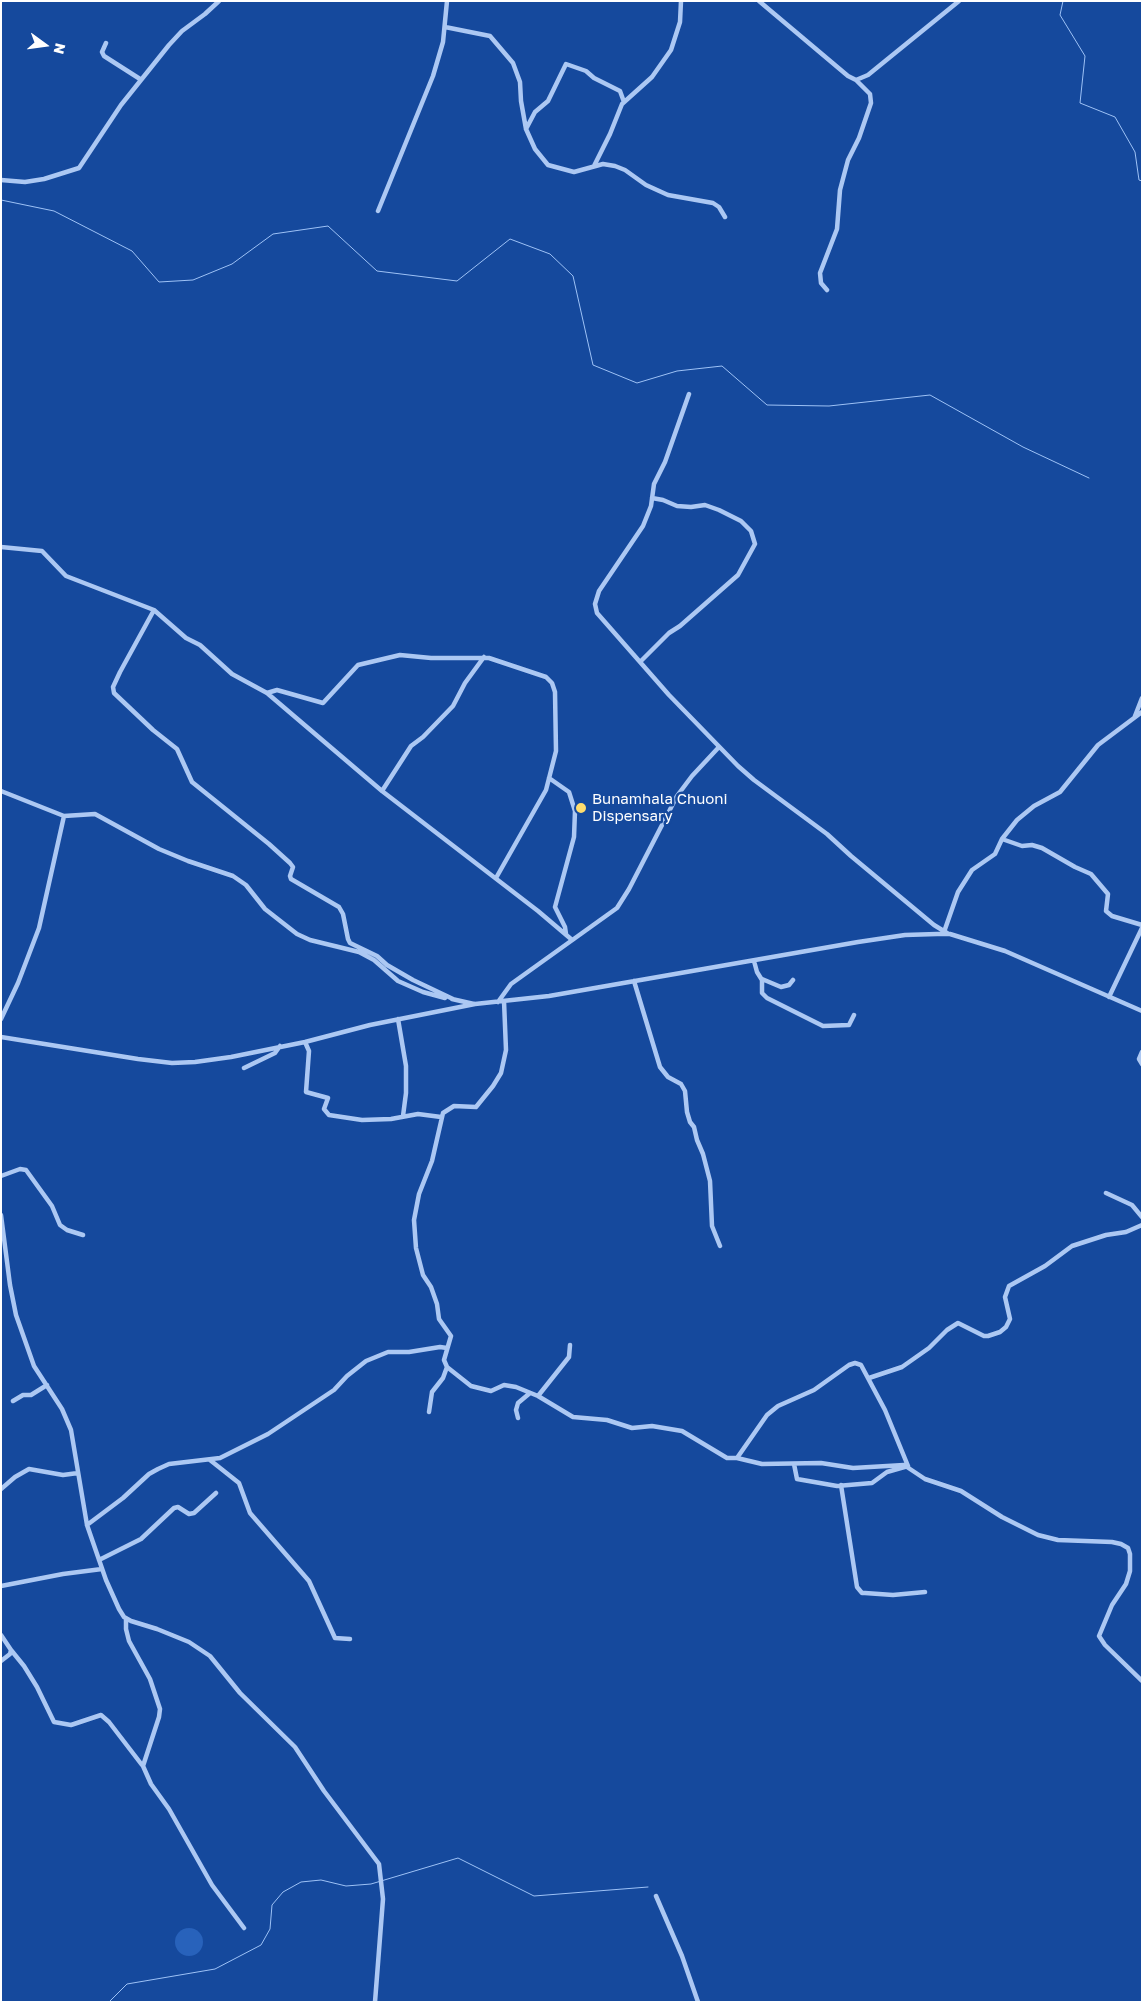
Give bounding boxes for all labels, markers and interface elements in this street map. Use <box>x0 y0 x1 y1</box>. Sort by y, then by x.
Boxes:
north arrow <box>20 20 70 70</box>
text: N <box>51 42 70 56</box>
place label: Bunamhala Chuoni Dispensary <box>592 790 728 825</box>
marker: Bunamhala Chuoni Dispensary <box>574 801 588 815</box>

